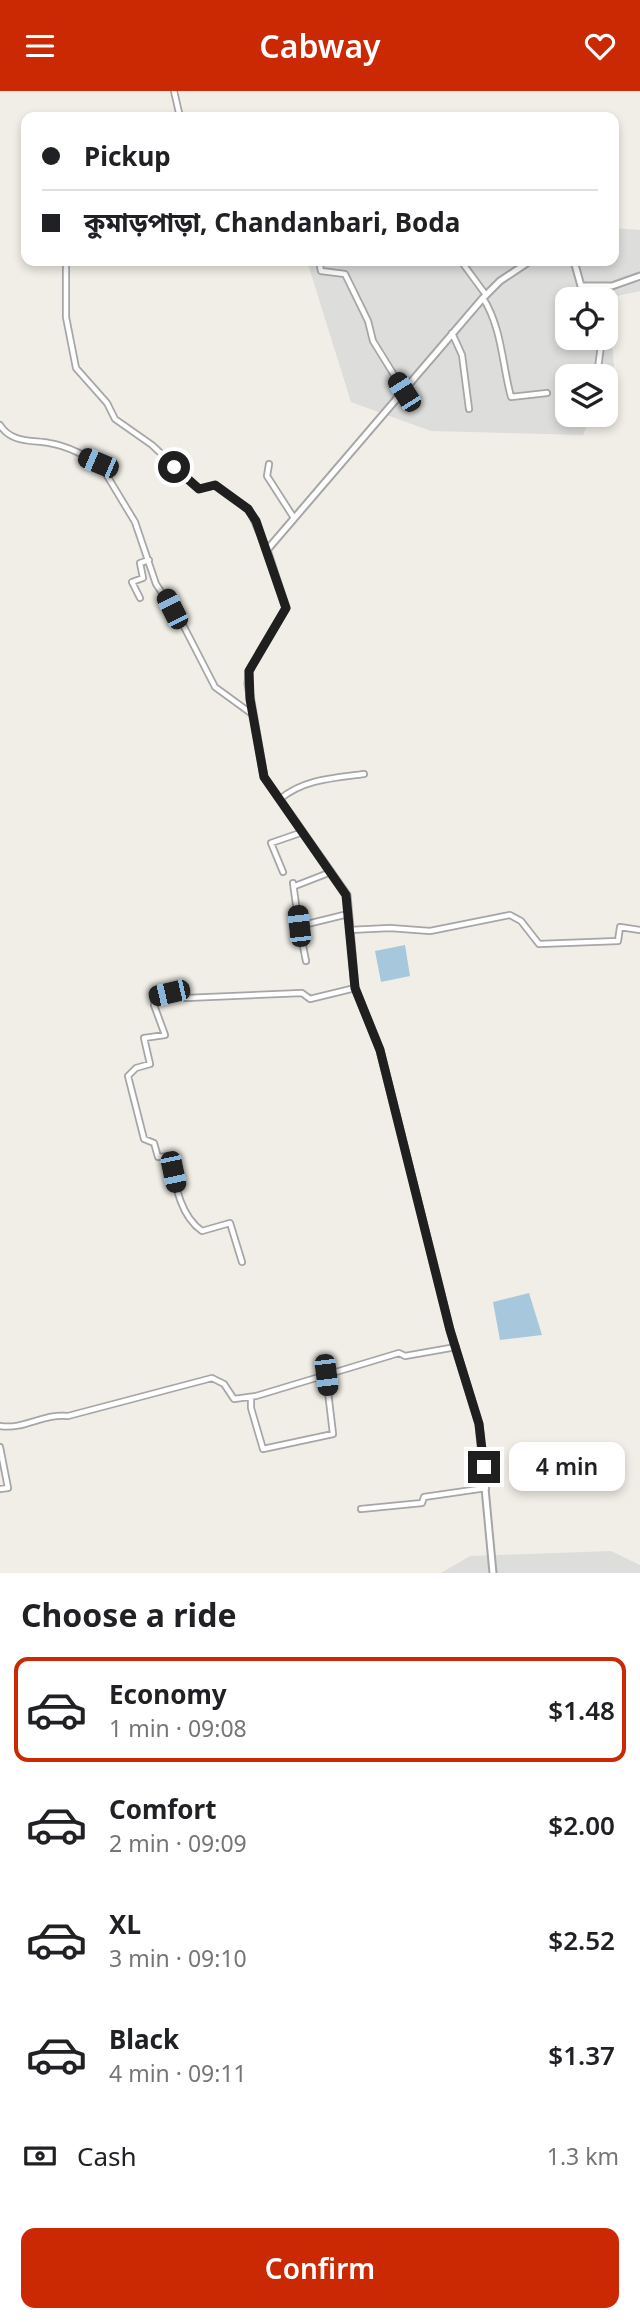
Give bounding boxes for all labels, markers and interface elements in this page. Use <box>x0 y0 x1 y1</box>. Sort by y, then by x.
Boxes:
text: Cabway <box>259 24 381 67</box>
icon: menu <box>21 27 59 65</box>
icon: heart <box>581 27 619 65</box>
text: Pickup <box>84 138 171 174</box>
text: কুমাড়পাড়া, Chandanbari, Boda <box>84 204 460 240</box>
map controls <box>555 287 618 427</box>
button: locate <box>555 287 618 350</box>
button: layers <box>555 364 618 427</box>
car <box>384 369 425 415</box>
car <box>75 445 122 481</box>
route start <box>158 451 190 483</box>
car <box>154 586 191 632</box>
car <box>287 904 312 948</box>
car <box>147 978 192 1008</box>
car <box>159 1149 188 1195</box>
car <box>314 1353 339 1397</box>
callout: 4 min <box>508 1443 624 1491</box>
text: 4 min <box>536 1450 598 1482</box>
route end <box>468 1451 500 1483</box>
text: Choose a ride <box>21 1593 237 1636</box>
text: Economy <box>109 1676 227 1712</box>
icon: car <box>25 1678 88 1741</box>
text: $1.48 <box>548 1692 615 1728</box>
text: 1 min · 09:08 <box>109 1712 247 1744</box>
text: Comfort <box>109 1791 217 1827</box>
icon: car <box>25 1793 88 1856</box>
text: $2.00 <box>548 1807 615 1843</box>
text: 2 min · 09:09 <box>109 1827 247 1859</box>
text: XL <box>109 1906 141 1942</box>
icon: car <box>25 1908 88 1971</box>
text: $2.52 <box>548 1922 615 1958</box>
text: 3 min · 09:10 <box>109 1942 247 1974</box>
text: Black <box>109 2021 179 2057</box>
icon: car <box>25 2023 88 2086</box>
text: $1.37 <box>548 2037 615 2073</box>
text: 4 min · 09:11 <box>109 2057 247 2089</box>
icon: cash <box>21 2137 59 2175</box>
text: Cash <box>77 2138 137 2174</box>
text: 1.3 km <box>547 2140 619 2172</box>
button: Confirm <box>21 2228 619 2308</box>

